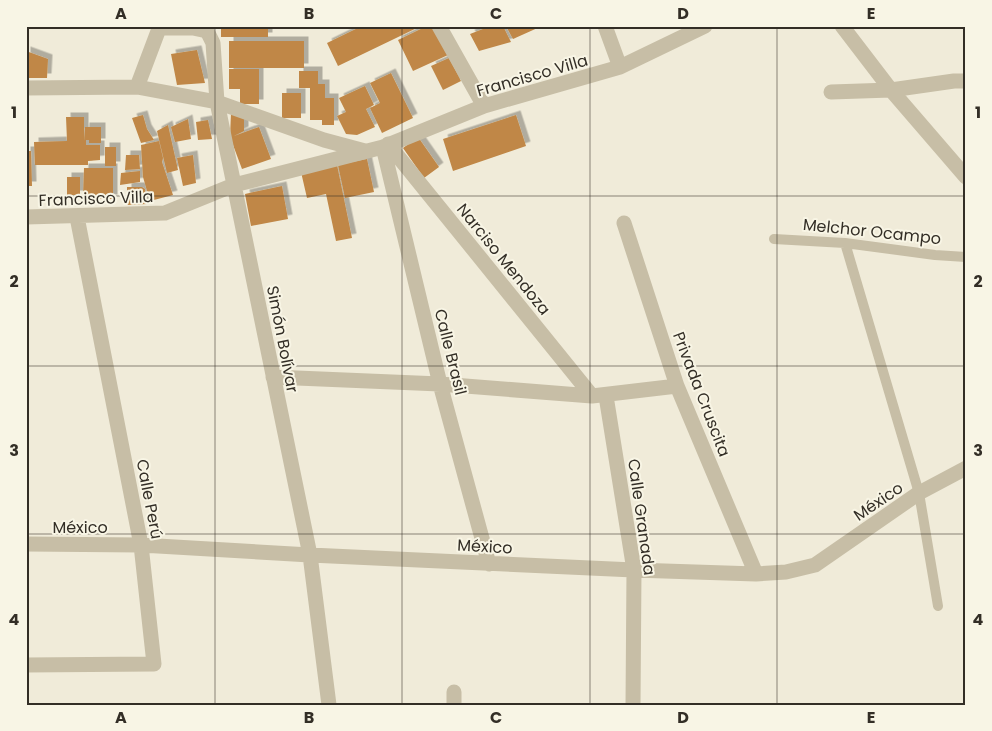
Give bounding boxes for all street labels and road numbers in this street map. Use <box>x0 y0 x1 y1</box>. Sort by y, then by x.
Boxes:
street label: Francisco Villa <box>474 49 590 102</box>
street label: Francisco Villa <box>38 185 154 212</box>
street label: Narciso Mendoza <box>451 199 556 320</box>
street label: Melchor Ocampo <box>802 213 942 250</box>
street label: Simón Bolívar <box>261 284 304 394</box>
street label: Calle Brasil <box>429 307 472 398</box>
street label: Privada Cruscita <box>667 328 736 460</box>
street label: Calle Perú <box>131 457 168 541</box>
street label: Calle Granada <box>622 457 661 577</box>
street label: México <box>849 476 908 526</box>
street label: México <box>52 516 108 539</box>
street label: México <box>457 534 513 559</box>

